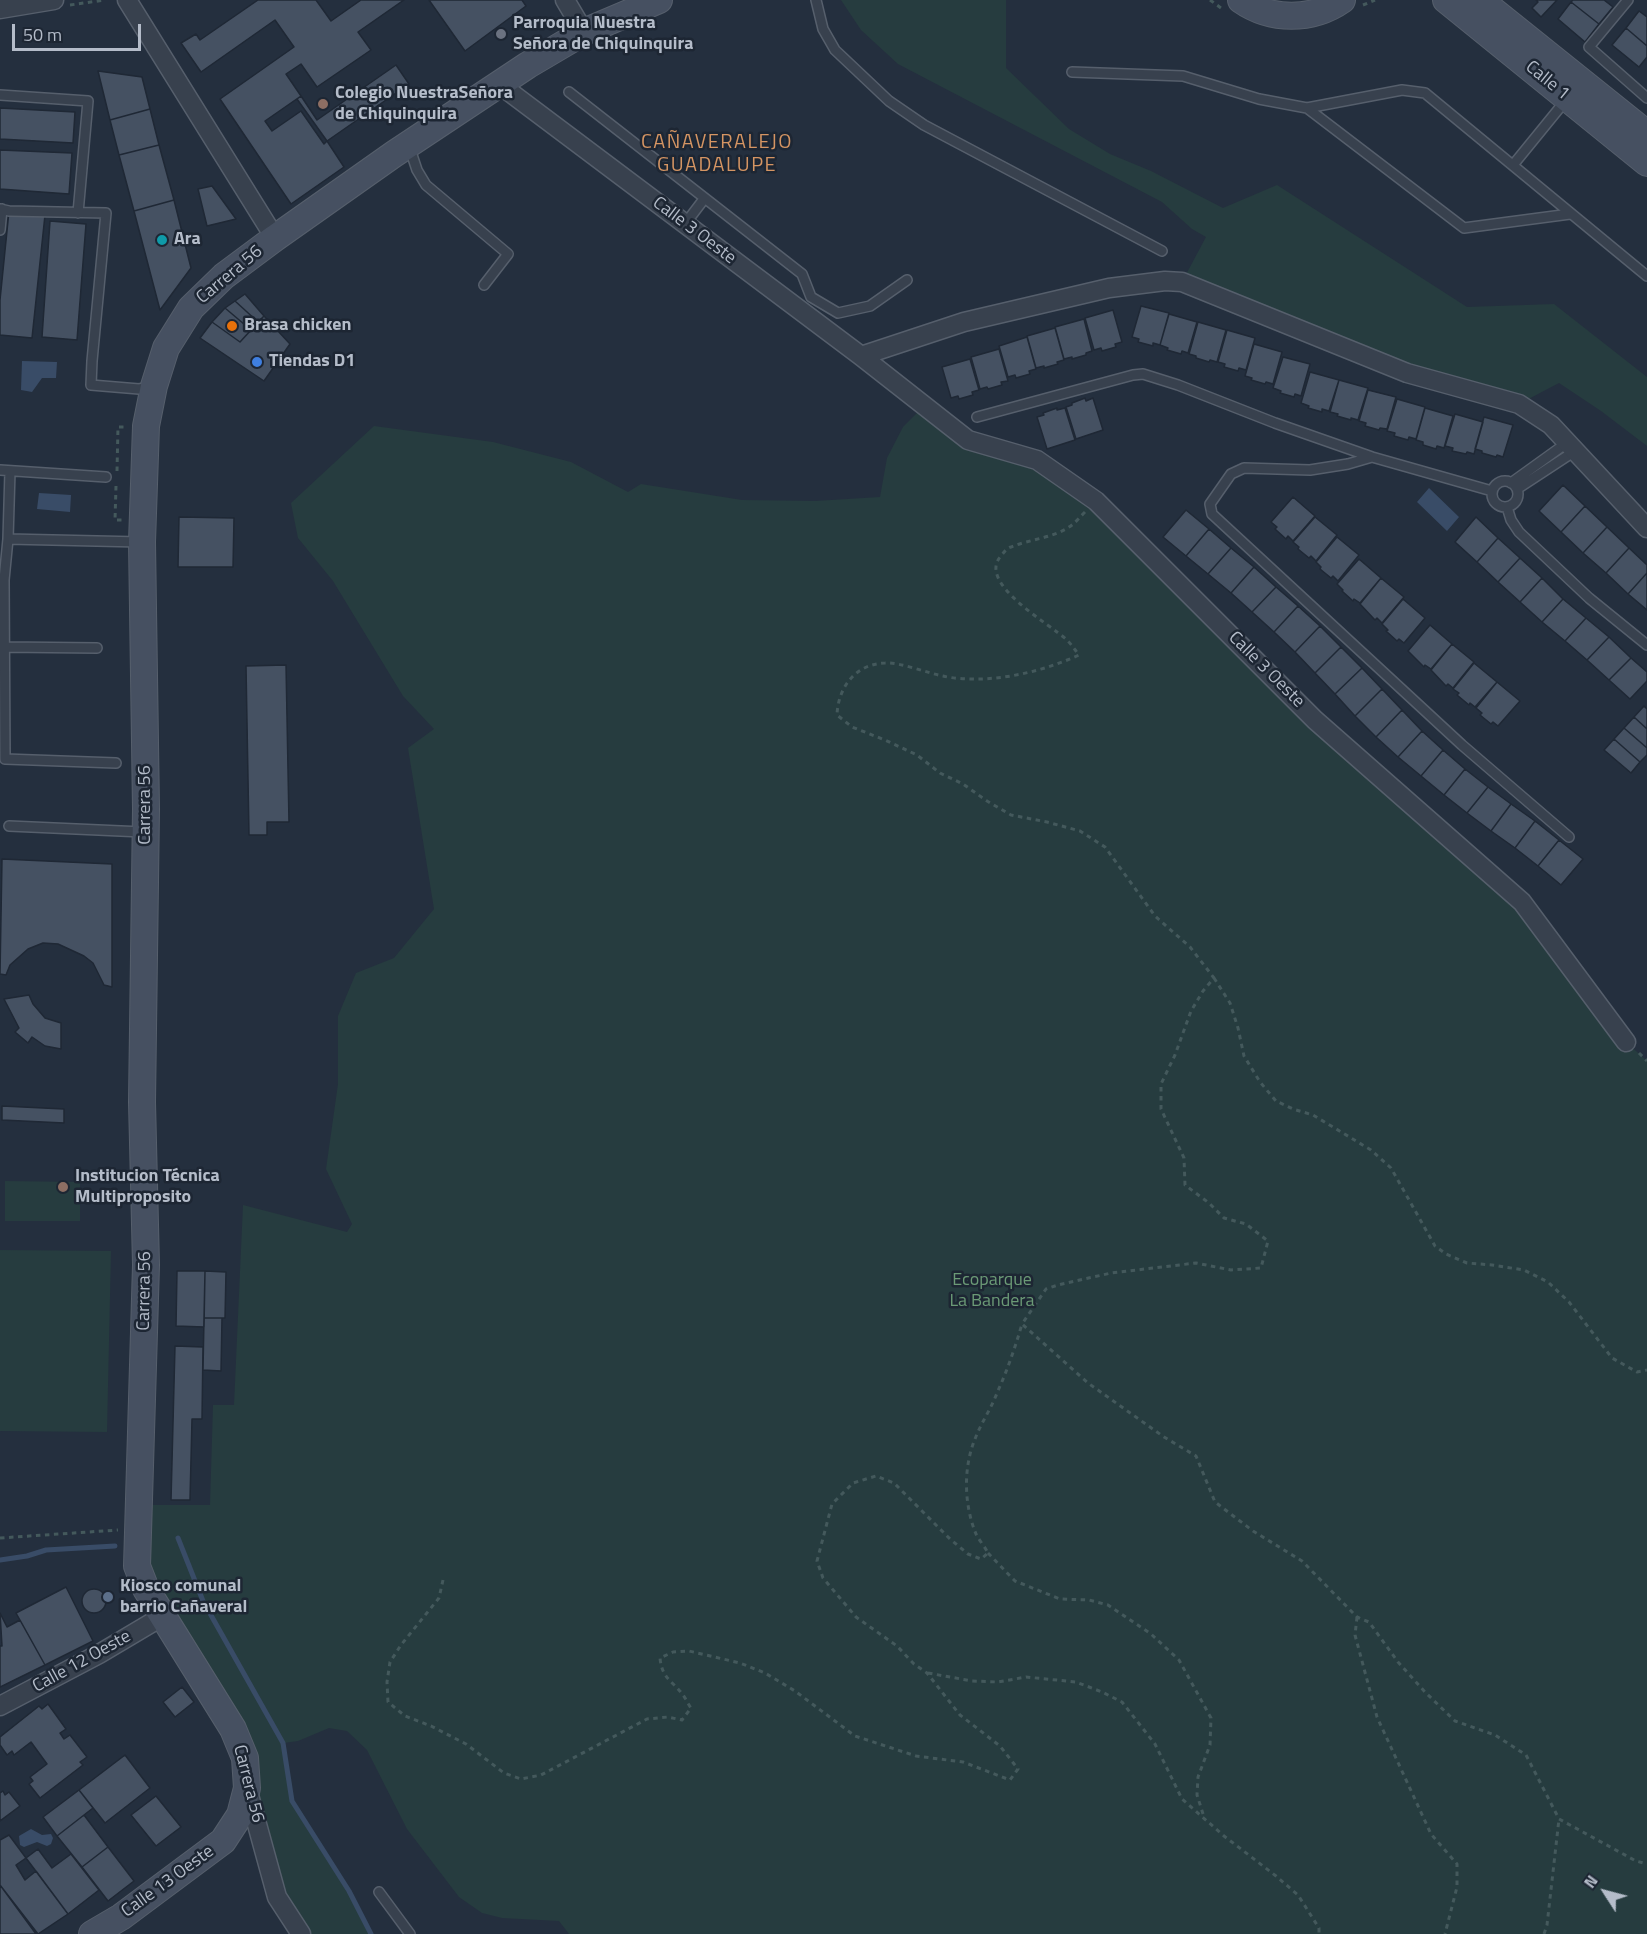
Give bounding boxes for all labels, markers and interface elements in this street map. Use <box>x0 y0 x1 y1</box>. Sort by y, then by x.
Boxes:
scale bar <box>15 12 144 50</box>
place label: Parroquia Nuestra Señora de Chiquinquira <box>513 13 693 56</box>
text: 50 m <box>23 21 62 48</box>
marker: Parroquia Nuestra Señora de Chiquinquira <box>494 27 508 41</box>
street label: Calle 1 <box>1521 57 1573 105</box>
place label: Colegio NuestraSeñora de Chiquinquira <box>335 83 513 125</box>
marker: Colegio NuestraSeñora de Chiquinquira <box>316 97 330 111</box>
district label: CAÑAVERALEJO GUADALUPE <box>641 131 793 178</box>
street label: Calle 3 Oeste <box>648 193 740 269</box>
place label: Ara <box>174 229 201 251</box>
marker: Ara <box>155 233 169 247</box>
street label: Carrera 56 <box>193 241 267 309</box>
place label: Brasa chicken <box>244 315 351 337</box>
marker: Brasa chicken <box>225 319 239 333</box>
place label: Tiendas D1 <box>269 351 355 373</box>
marker: Tiendas D1 <box>250 355 264 369</box>
street label: Calle 3 Oeste <box>1223 627 1309 713</box>
street label: Carrera 56 <box>135 765 157 845</box>
place label: Institucion Técnica Multiproposito <box>75 1166 220 1208</box>
marker: Institucion Técnica Multiproposito <box>56 1180 70 1194</box>
street label: Carrera 56 <box>134 1251 156 1331</box>
park label: Ecoparque La Bandera <box>949 1270 1035 1312</box>
place label: Kiosco comunal barrio Cañaveral <box>120 1576 247 1618</box>
marker: Kiosco comunal barrio Cañaveral <box>101 1590 115 1604</box>
street label: Calle 12 Oeste <box>29 1626 135 1698</box>
street label: Carrera 56 <box>228 1743 268 1825</box>
street label: Calle 13 Oeste <box>118 1841 218 1923</box>
north arrow <box>1575 1862 1635 1922</box>
text: N <box>1577 1870 1603 1893</box>

